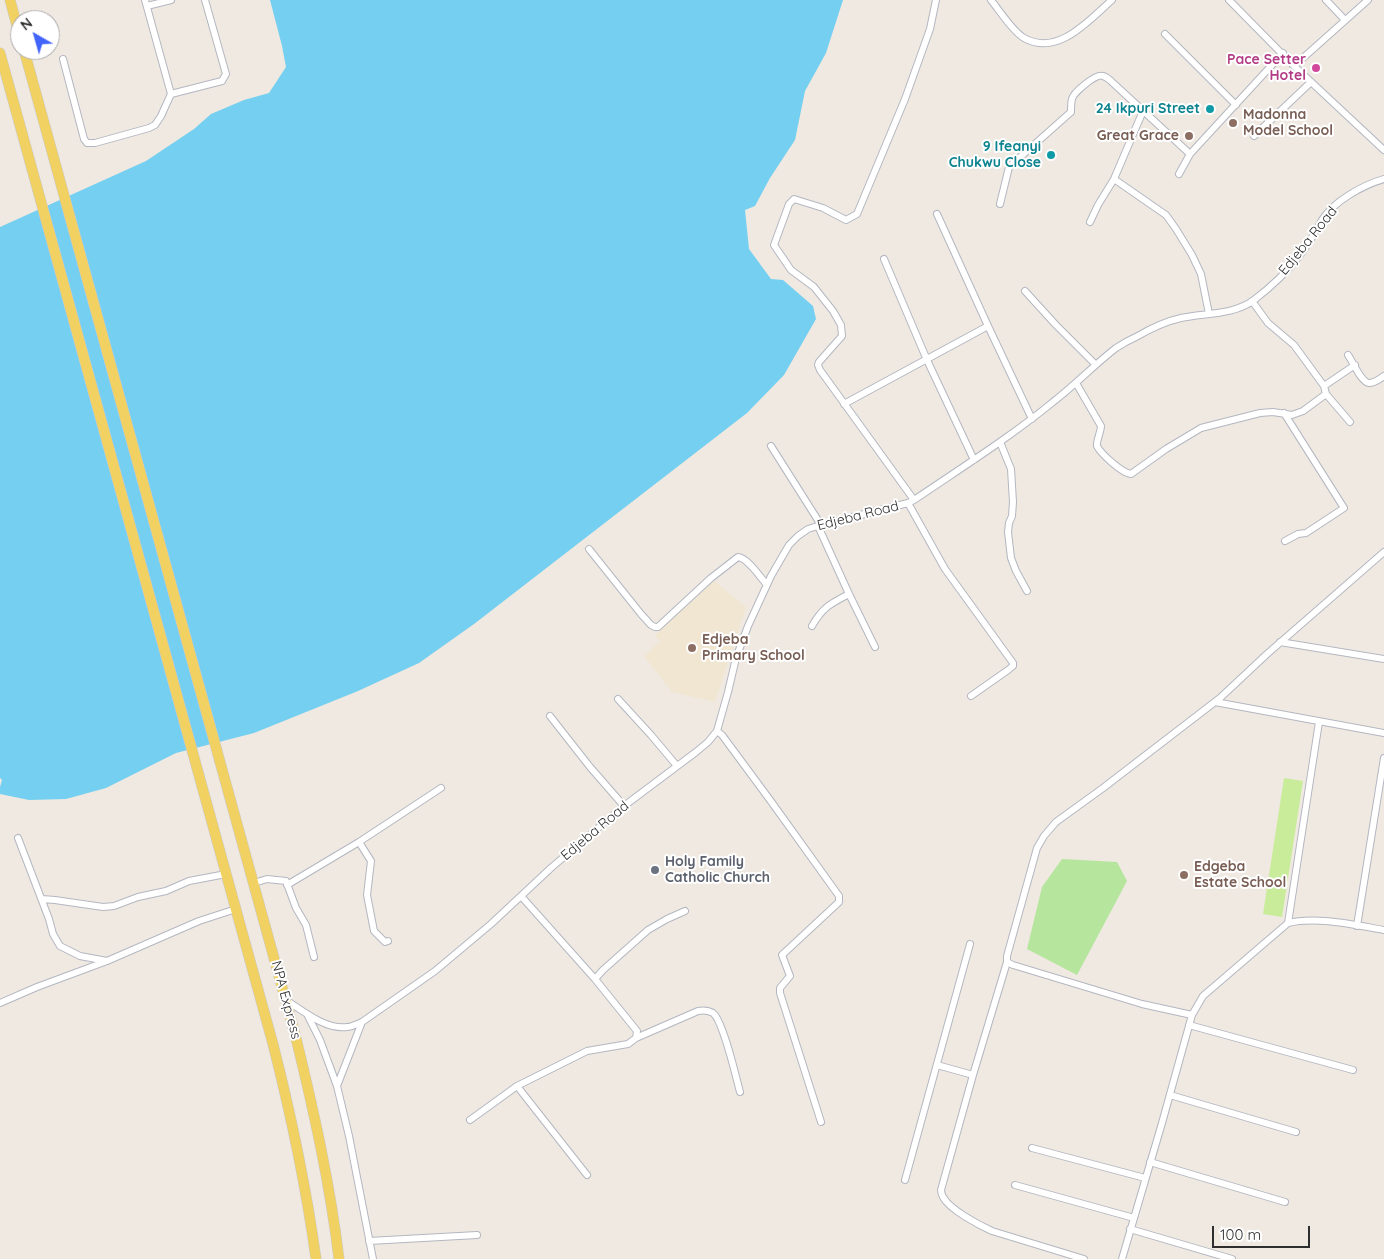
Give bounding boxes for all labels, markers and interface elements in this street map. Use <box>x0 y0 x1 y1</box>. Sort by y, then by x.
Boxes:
north arrow <box>10 10 60 60</box>
text: N <box>17 14 36 34</box>
place label: Pace Setter Hotel <box>1227 52 1306 84</box>
marker: Pace Setter Hotel <box>1310 62 1322 74</box>
place label: 24 Ikpuri Street <box>1096 101 1200 117</box>
marker: 24 Ikpuri Street <box>1204 103 1216 115</box>
place label: Madonna Model School <box>1243 107 1333 140</box>
marker: Madonna Model School <box>1227 117 1239 129</box>
place label: Great Grace <box>1097 128 1179 144</box>
marker: Great Grace <box>1183 130 1195 142</box>
place label: 9 Ifeanyi Chukwu Close <box>949 139 1041 172</box>
marker: 9 Ifeanyi Chukwu Close <box>1045 149 1057 161</box>
street label: Edjeba Road <box>1275 203 1341 279</box>
street label: Edjeba Road <box>815 498 901 534</box>
place label: Edjeba Primary School <box>702 632 805 664</box>
marker: Edjeba Primary School <box>686 642 698 654</box>
street label: Edjeba Road <box>558 798 632 864</box>
place label: Holy Family Catholic Church <box>665 854 770 886</box>
place label: Edgeba Estate School <box>1194 859 1286 892</box>
marker: Holy Family Catholic Church <box>649 864 661 876</box>
marker: Edgeba Estate School <box>1178 869 1190 881</box>
street label: NPA Express <box>268 959 304 1041</box>
scale bar <box>1214 1216 1312 1248</box>
text: 100 m <box>1220 1225 1261 1244</box>

